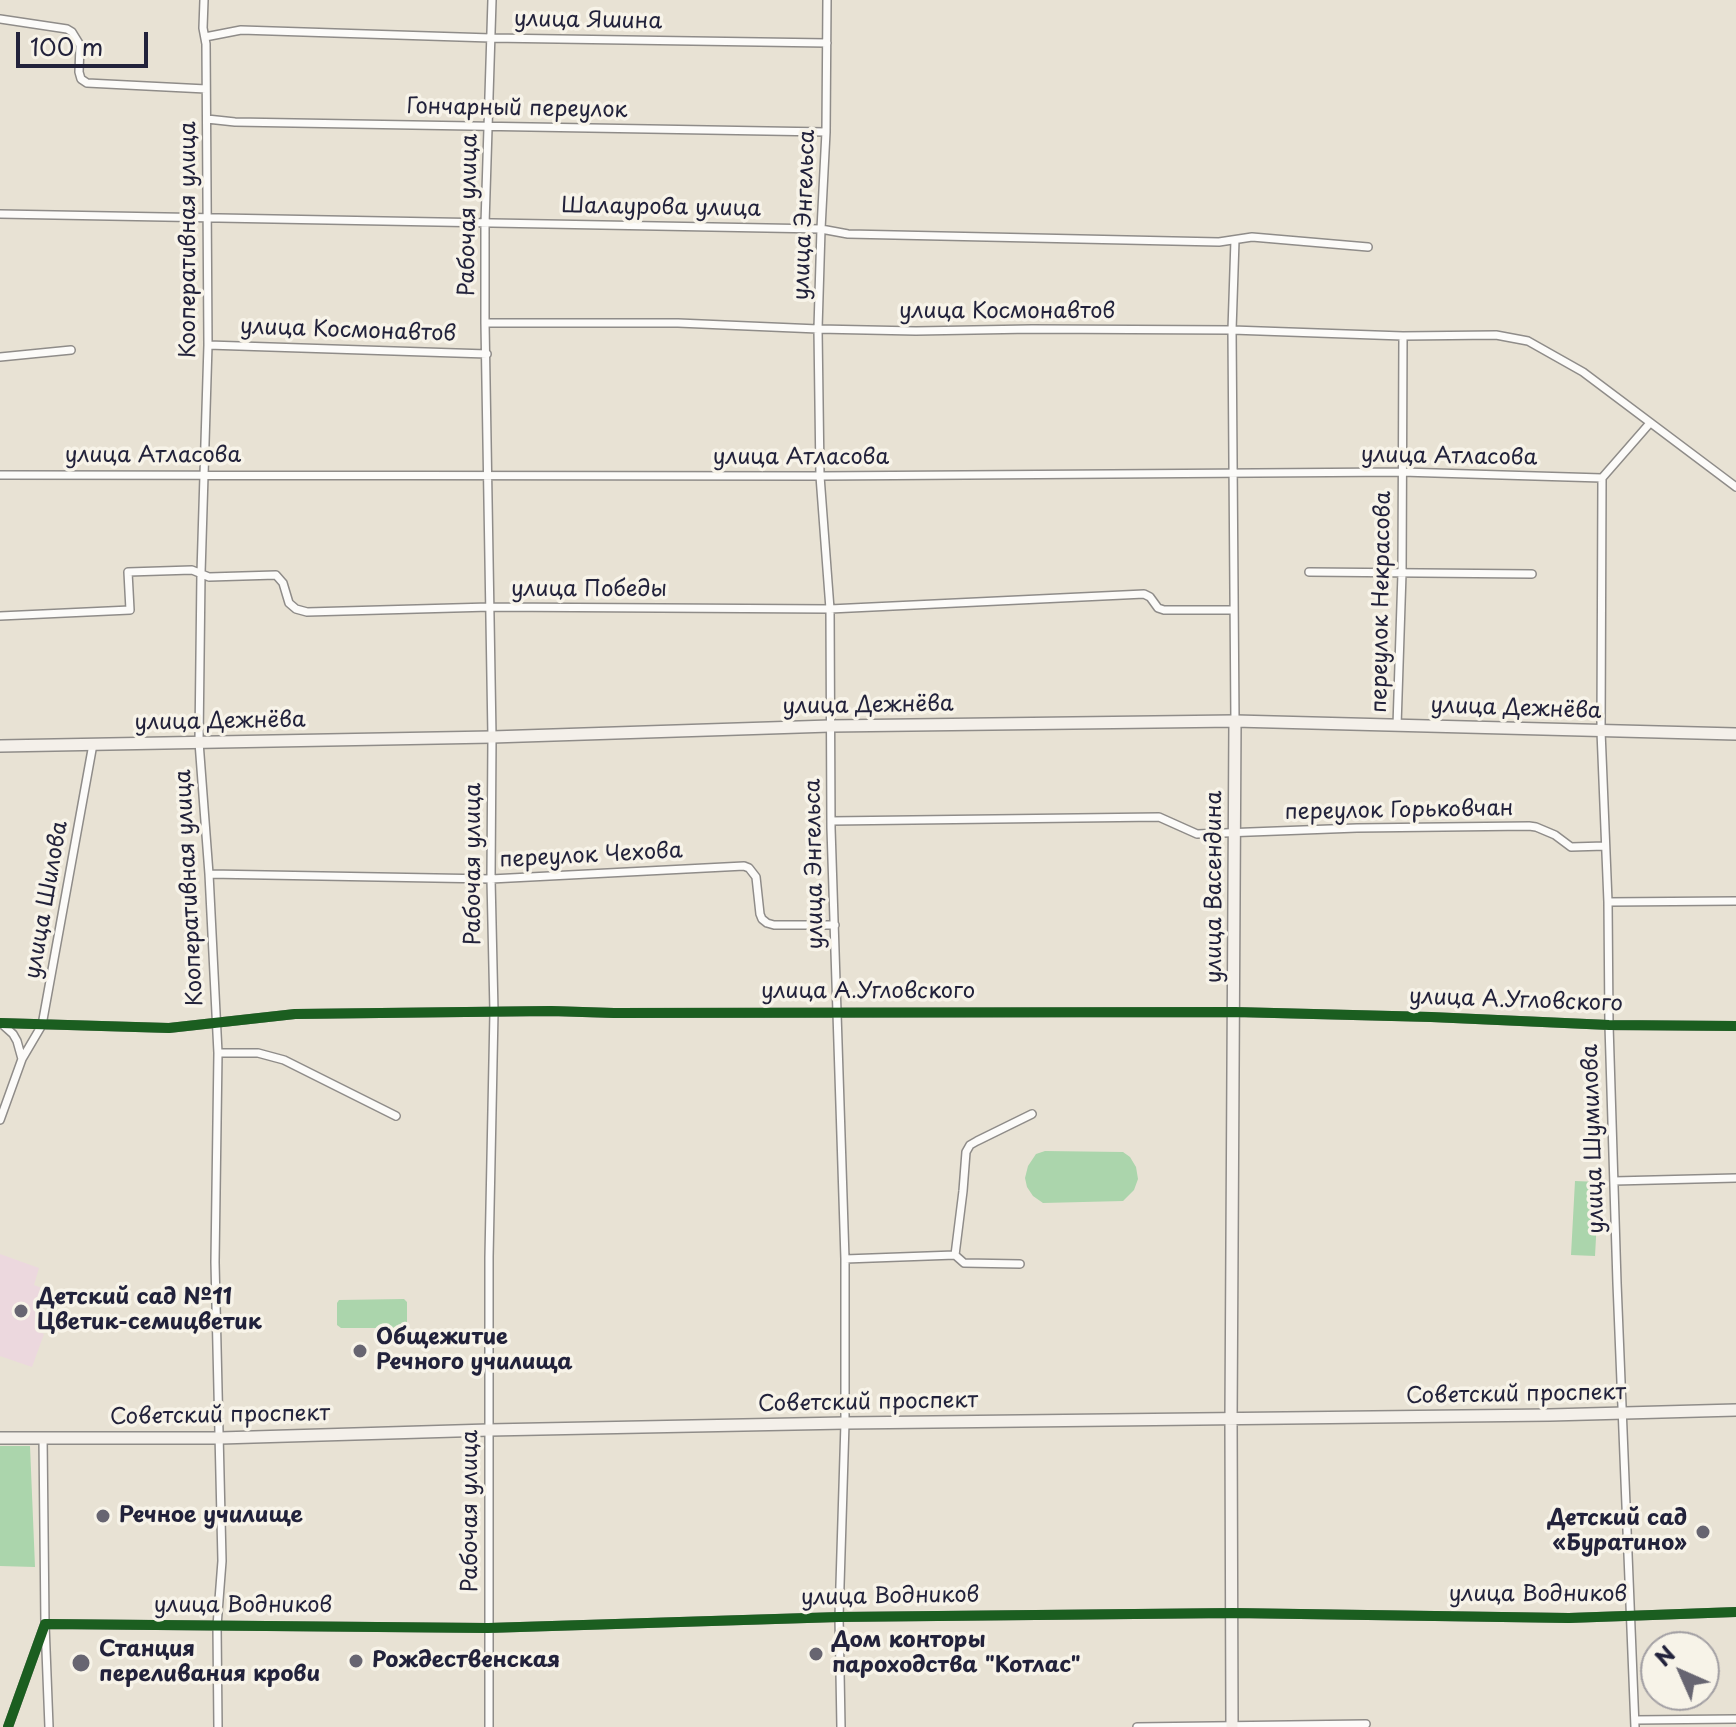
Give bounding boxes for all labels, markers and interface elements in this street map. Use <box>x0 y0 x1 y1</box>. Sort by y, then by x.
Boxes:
street label: улица Яшина <box>514 7 662 35</box>
scale bar <box>20 16 152 66</box>
text: 100 m <box>30 28 103 64</box>
street label: Гончарный переулок <box>406 94 628 124</box>
street label: Кооперативная улица <box>176 121 202 359</box>
street label: улица Энгельса <box>789 129 821 301</box>
street label: Рабочая улица <box>454 134 484 296</box>
street label: Шалаурова улица <box>561 193 761 223</box>
street label: улица Космонавтов <box>899 299 1115 325</box>
street label: улица Космонавтов <box>239 314 457 348</box>
street label: улица Атласова <box>1361 442 1537 472</box>
street label: улица Атласова <box>65 443 241 469</box>
street label: улица Атласова <box>713 445 889 471</box>
street label: переулок Некрасова <box>1367 491 1397 713</box>
street label: улица Победы <box>511 577 667 603</box>
street label: улица Дежнёва <box>782 691 954 721</box>
street label: улица Дежнёва <box>1430 693 1602 725</box>
street label: улица Дежнёва <box>134 707 306 737</box>
street label: Кооперативная улица <box>171 769 209 1007</box>
street label: улица Энгельса <box>800 778 830 950</box>
street label: Рабочая улица <box>461 783 487 945</box>
street label: улица Васендина <box>1202 791 1228 983</box>
street label: переулок Горьковчан <box>1284 796 1514 826</box>
street label: улица Шилова <box>20 819 74 981</box>
street label: переулок Чехова <box>499 838 683 874</box>
street label: улица А.Угловского <box>761 979 975 1005</box>
street label: улица А.Угловского <box>1409 984 1623 1018</box>
street label: улица Шумилова <box>1578 1044 1610 1234</box>
place label: Детский сад №11 Цветик-семицветик <box>37 1285 262 1336</box>
marker: Детский сад №11 Цветик-семицветик <box>12 1302 30 1320</box>
place label: Общежитие Речного училища <box>376 1325 573 1376</box>
marker: Общежитие Речного училища <box>351 1342 369 1360</box>
street label: Советский проспект <box>1406 1380 1626 1410</box>
street label: Советский проспект <box>758 1388 978 1418</box>
street label: Советский проспект <box>110 1401 330 1431</box>
street label: Рабочая улица <box>458 1430 484 1592</box>
place label: Речное училище <box>119 1503 303 1529</box>
place label: Детский сад «Буратино» <box>1548 1506 1687 1558</box>
marker: Речное училище <box>94 1507 112 1525</box>
marker: Детский сад «Буратино» <box>1694 1523 1712 1541</box>
street label: улица Водников <box>801 1582 979 1612</box>
street label: улица Водников <box>1449 1582 1627 1608</box>
street label: улица Водников <box>154 1593 332 1619</box>
place label: Дом конторы пароходства "Котлас" <box>832 1628 1081 1680</box>
north arrow <box>1640 1631 1720 1711</box>
place label: Станция переливания крови <box>99 1637 320 1688</box>
text: N <box>1646 1637 1682 1673</box>
marker: Дом конторы пароходства "Котлас" <box>807 1645 825 1663</box>
place label: Рождественская <box>372 1648 560 1674</box>
marker: Станция переливания крови <box>70 1652 92 1674</box>
marker: Рождественская <box>347 1652 365 1670</box>

